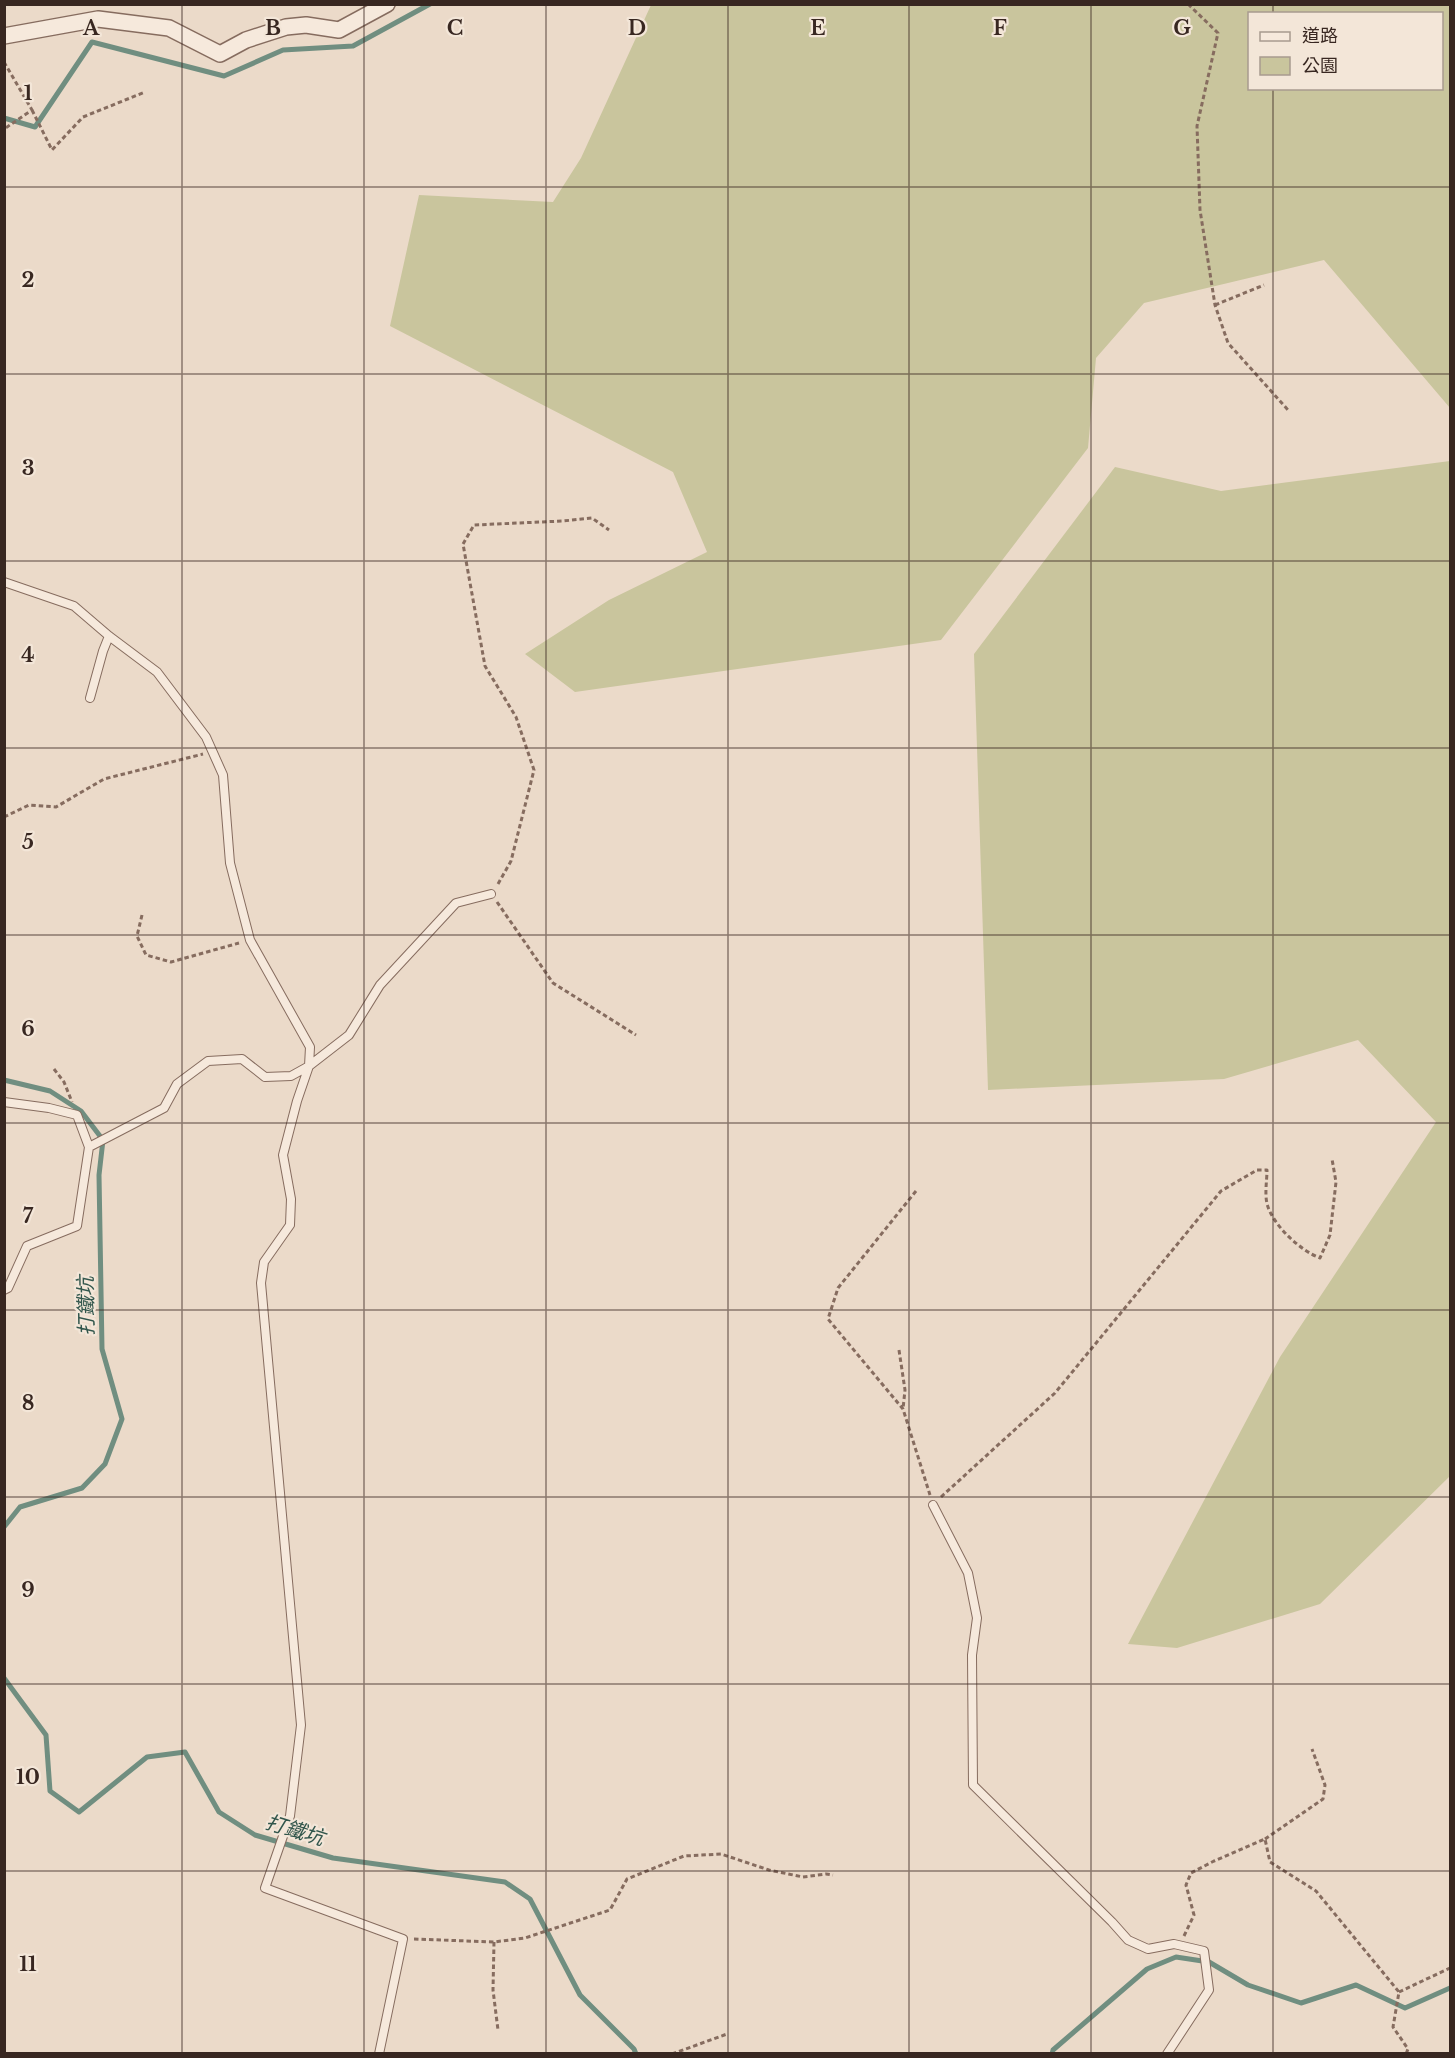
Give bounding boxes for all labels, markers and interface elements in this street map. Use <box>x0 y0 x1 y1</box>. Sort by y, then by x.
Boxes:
legend <box>1248 12 1443 90</box>
text: A <box>82 16 100 40</box>
text: B <box>265 16 281 40</box>
text: C <box>447 16 463 40</box>
text: D <box>628 16 646 40</box>
text: E <box>810 16 826 40</box>
text: F <box>993 16 1007 40</box>
text: G <box>1173 16 1191 40</box>
text: 道路 <box>1302 25 1338 47</box>
text: 公園 <box>1302 55 1338 77</box>
text: 1 <box>24 81 33 105</box>
text: 2 <box>21 268 35 292</box>
text: 3 <box>22 456 34 480</box>
text: 4 <box>21 643 35 667</box>
text: 5 <box>22 830 34 854</box>
text: 6 <box>21 1017 35 1041</box>
text: 7 <box>23 1204 34 1228</box>
water label: 打鐵坑 <box>73 1273 99 1336</box>
text: 8 <box>22 1391 34 1415</box>
text: 9 <box>21 1578 35 1602</box>
text: 10 <box>16 1765 40 1789</box>
water label: 打鐵坑 <box>263 1810 330 1851</box>
text: 11 <box>19 1952 37 1976</box>

